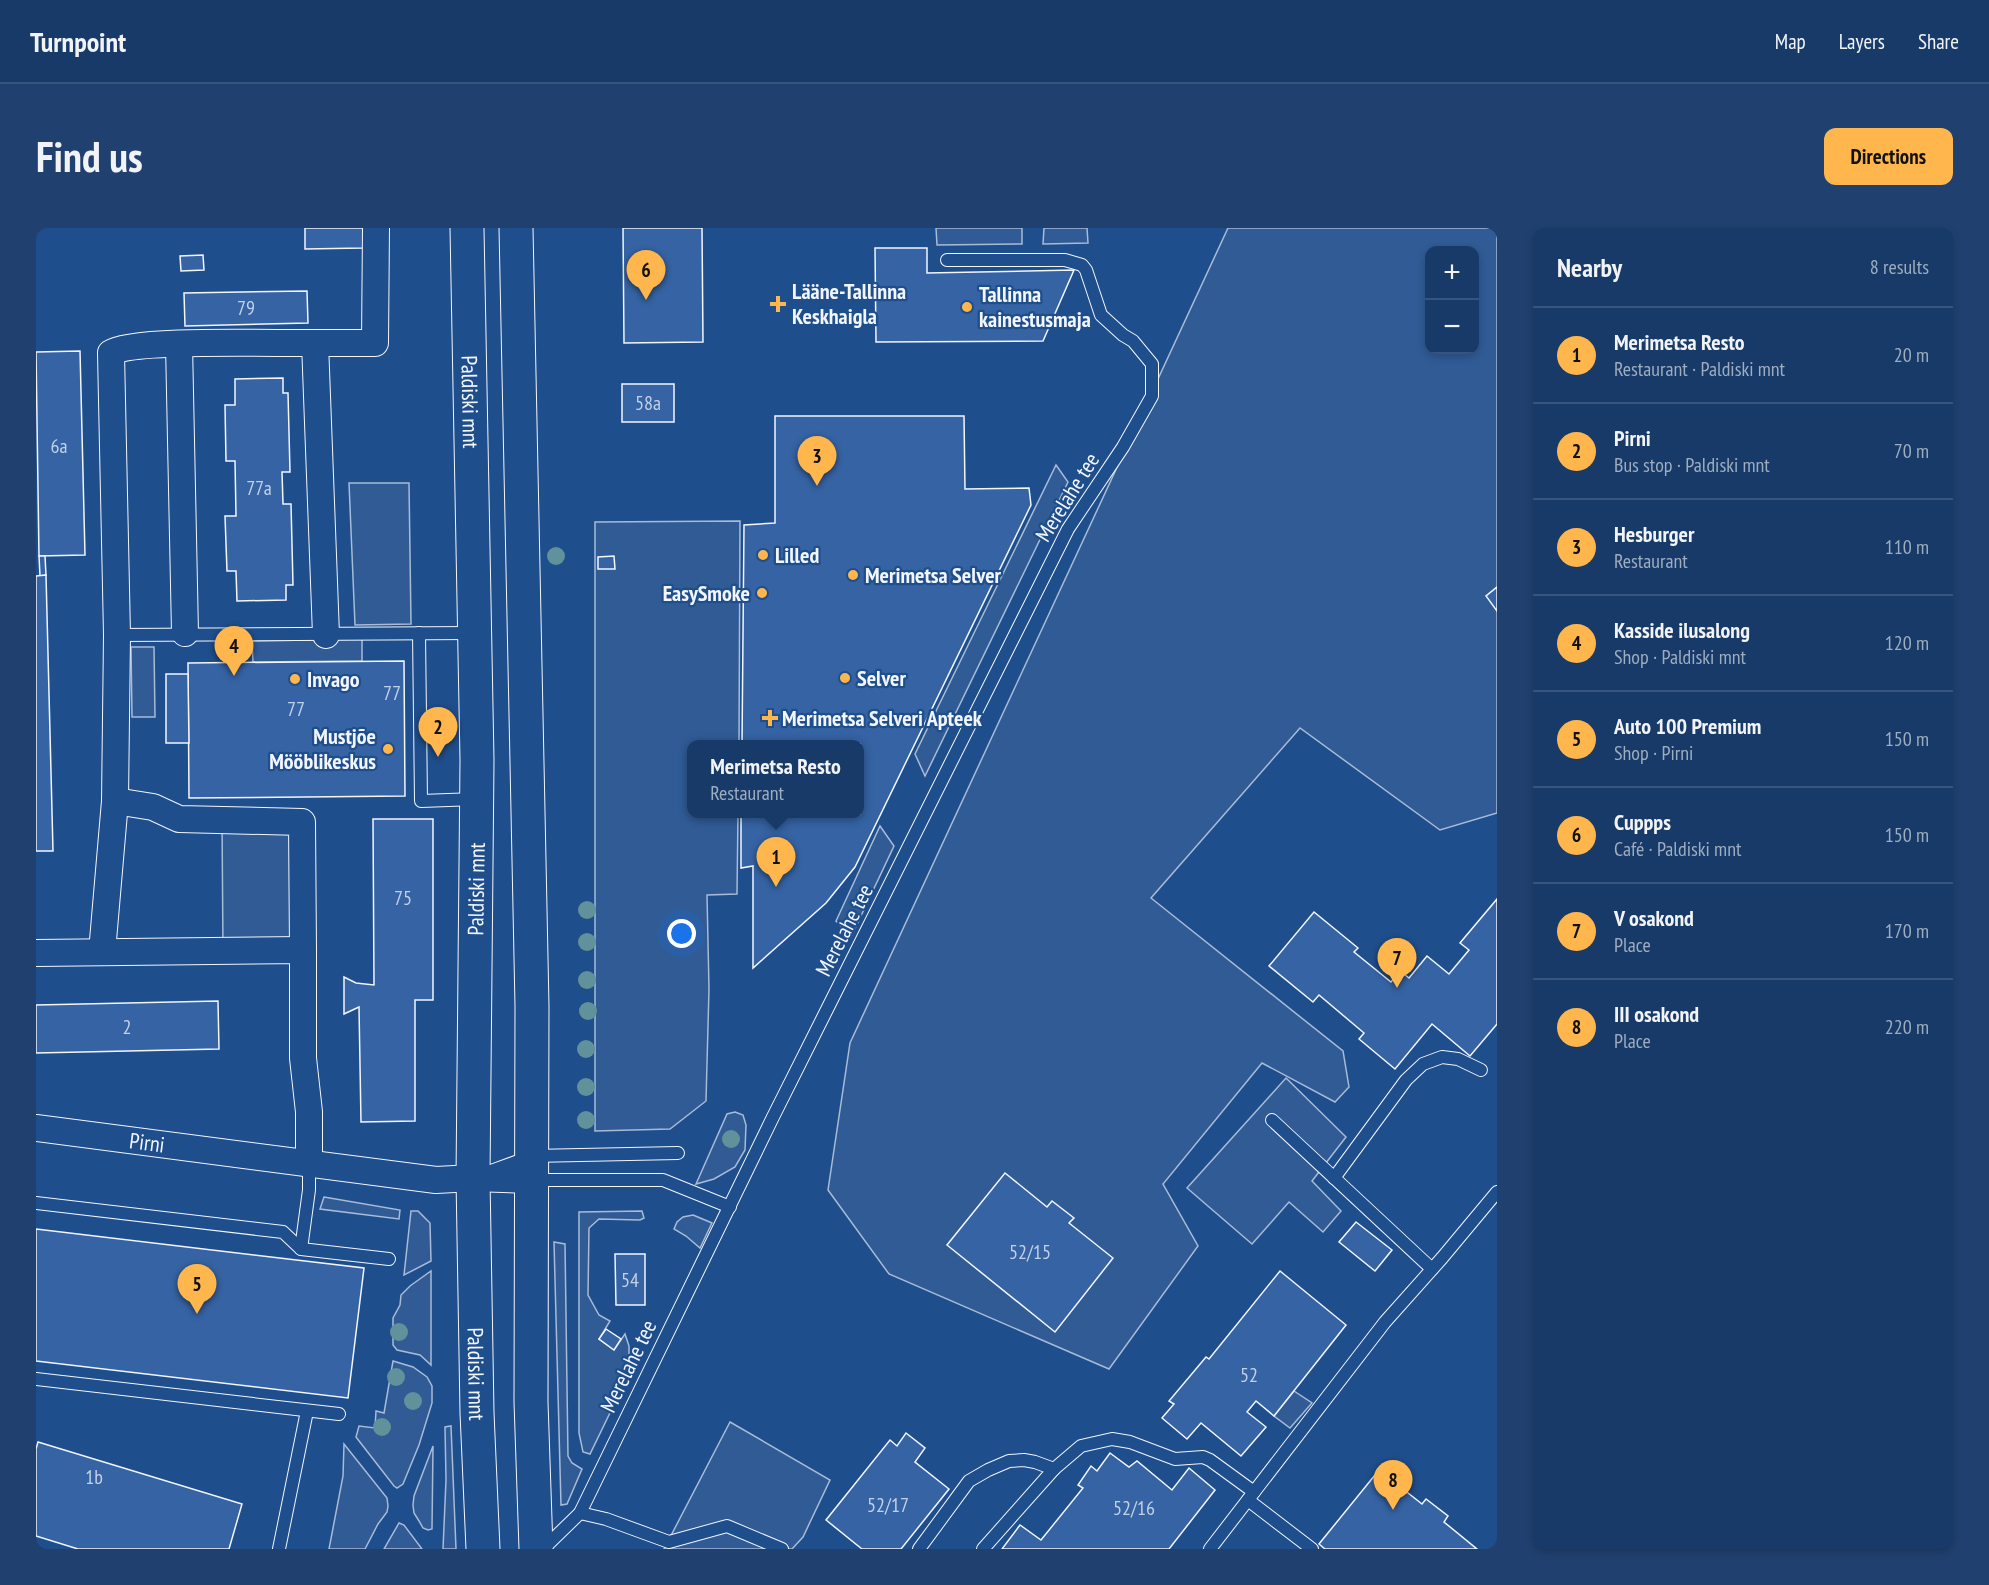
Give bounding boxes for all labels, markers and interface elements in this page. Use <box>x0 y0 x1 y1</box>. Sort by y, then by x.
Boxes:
text: Turnpoint <box>30 23 126 60</box>
text: Map <box>1775 28 1806 55</box>
text: Layers <box>1839 28 1885 55</box>
text: Share <box>1918 28 1959 55</box>
button: Directions <box>1824 128 1953 185</box>
text: Find us <box>36 129 143 184</box>
map controls <box>1425 246 1479 354</box>
button: + <box>1425 246 1479 300</box>
pin: 6 <box>626 250 666 300</box>
text: Nearby <box>1557 251 1622 284</box>
text: 8 results <box>1870 254 1929 280</box>
place label: Lääne-Tallinna Keskhaigla <box>792 277 906 330</box>
place label: Tallinna kainestusmaja <box>979 280 1091 333</box>
house number: 79 <box>237 295 255 321</box>
marker: Lääne-Tallinna Keskhaigla <box>769 295 787 313</box>
marker: Tallinna kainestusmaja <box>960 300 974 314</box>
button: − <box>1425 300 1479 354</box>
text: Merimetsa Resto <box>1614 328 1745 356</box>
text: 1 <box>1572 342 1581 368</box>
text: 20 m <box>1894 342 1929 368</box>
street label: Paldiski mnt <box>455 355 485 449</box>
text: Restaurant · Paldiski mnt <box>1614 356 1785 382</box>
house number: 58a <box>635 390 661 416</box>
text: Pirni <box>1614 424 1651 452</box>
house number: 6a <box>51 433 68 459</box>
pin: 3 <box>798 436 836 486</box>
text: 2 <box>1572 438 1581 464</box>
text: 70 m <box>1894 438 1929 464</box>
street label: Merelahe tee <box>1029 447 1105 547</box>
text: Bus stop · Paldiski mnt <box>1614 452 1770 478</box>
house number: 77a <box>246 475 272 501</box>
text: Hesburger <box>1614 520 1694 548</box>
text: 3 <box>1572 534 1581 560</box>
text: 110 m <box>1885 534 1929 560</box>
place label: Lilled <box>775 541 819 569</box>
marker: Lilled <box>756 548 770 562</box>
text: Restaurant <box>1614 548 1688 574</box>
place label: Merimetsa Selver <box>865 561 1002 589</box>
marker: Merimetsa Selver <box>846 568 860 582</box>
place label: EasySmoke <box>663 579 750 607</box>
marker: EasySmoke <box>755 586 769 600</box>
text: Kasside ilusalong <box>1614 616 1750 644</box>
pin: 4 <box>214 626 254 676</box>
text: 4 <box>1572 630 1581 656</box>
text: 120 m <box>1885 630 1929 656</box>
text: Shop · Paldiski mnt <box>1614 644 1746 670</box>
place label: Selver <box>857 664 906 692</box>
place label: Invago <box>307 665 360 693</box>
marker: Selver <box>838 671 852 685</box>
marker: Invago <box>288 672 302 686</box>
house number: 77 <box>383 680 401 706</box>
house number: 77 <box>287 696 305 722</box>
place label: Merimetsa Selveri Apteek <box>782 704 983 732</box>
pin: 2 <box>418 708 458 757</box>
marker: Merimetsa Selveri Apteek <box>763 711 777 725</box>
text: Auto 100 Premium <box>1614 712 1761 740</box>
place label: Mustjõe Mööblikeskus <box>269 722 376 775</box>
text: 5 <box>1572 726 1581 752</box>
text: 150 m <box>1885 726 1929 752</box>
popup <box>687 740 864 818</box>
text: Shop · Pirni <box>1614 740 1693 766</box>
marker: Mustjõe Mööblikeskus <box>381 742 395 756</box>
text: Merimetsa Resto <box>710 752 841 780</box>
text: Restaurant <box>710 780 784 806</box>
text: Cuppps <box>1614 808 1671 836</box>
text: 6 <box>1572 822 1581 848</box>
text: 150 m <box>1885 822 1929 848</box>
text: Café · Paldiski mnt <box>1614 836 1741 862</box>
pin: 1 <box>756 838 796 887</box>
street label: Paldiski mnt <box>461 842 491 936</box>
street label: Merelahe tee <box>809 879 879 981</box>
house number: 75 <box>394 885 412 911</box>
text: V osakond <box>1614 904 1694 932</box>
text: 7 <box>1572 918 1581 944</box>
text: 170 m <box>1885 918 1929 944</box>
your location <box>667 919 696 948</box>
text: Place <box>1614 932 1651 958</box>
pin: 7 <box>1378 938 1416 988</box>
text: III osakond <box>1614 1000 1699 1028</box>
house number: 2 <box>123 1014 132 1040</box>
text: 8 <box>1572 1014 1581 1040</box>
text: 220 m <box>1885 1014 1929 1040</box>
text: Place <box>1614 1028 1651 1054</box>
street label: Pirni <box>128 1126 166 1159</box>
house number: 52/15 <box>1009 1239 1051 1265</box>
pin: 5 <box>178 1264 216 1314</box>
house number: 54 <box>621 1267 639 1293</box>
street label: Merelahe tee <box>594 1315 662 1417</box>
street label: Paldiski mnt <box>462 1327 491 1421</box>
house number: 52 <box>1240 1362 1258 1388</box>
pin: 8 <box>1374 1460 1412 1510</box>
house number: 1b <box>85 1464 103 1490</box>
house number: 52/17 <box>867 1492 909 1518</box>
house number: 52/16 <box>1113 1495 1155 1521</box>

